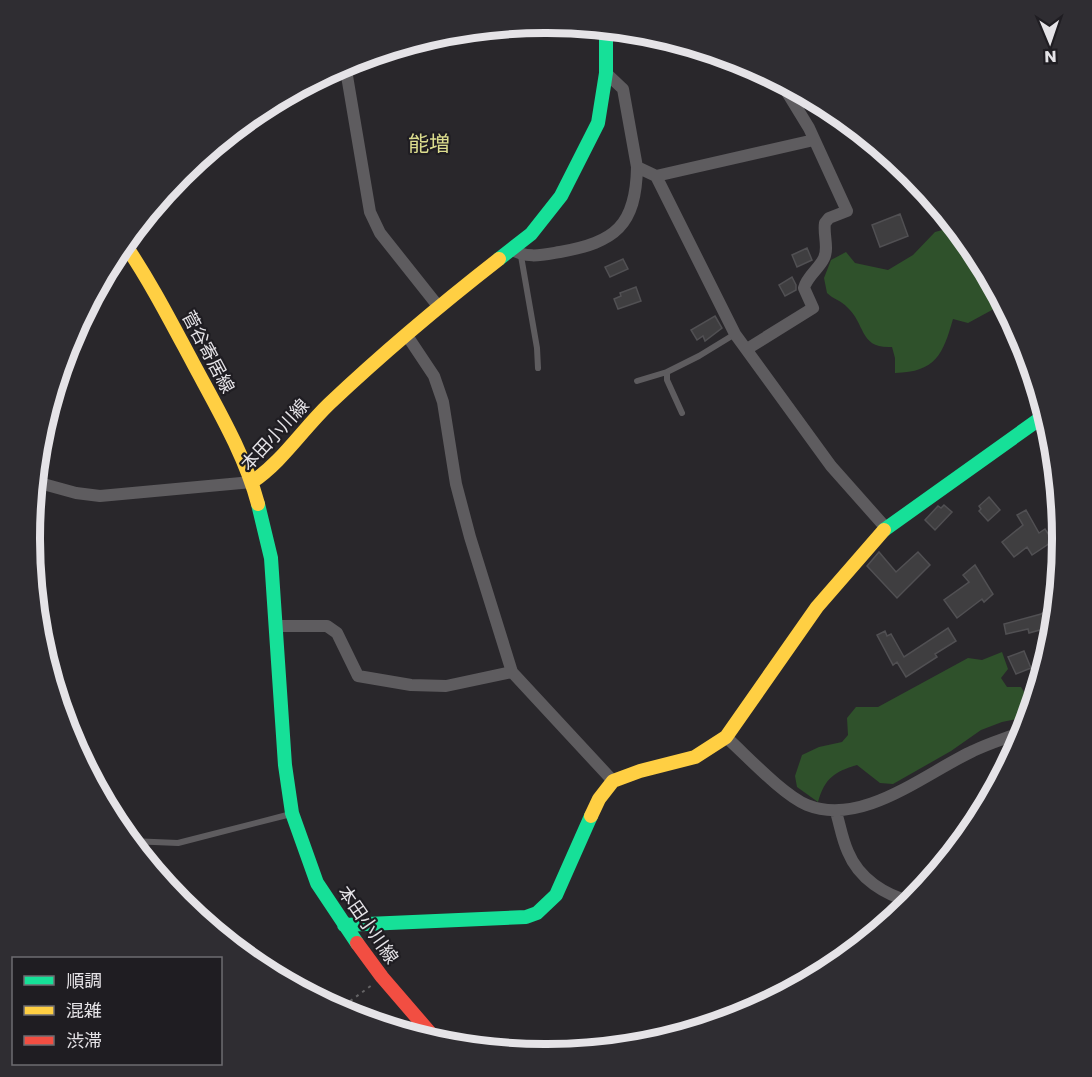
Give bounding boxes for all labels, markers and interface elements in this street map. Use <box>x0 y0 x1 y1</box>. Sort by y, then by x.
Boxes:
north arrow <box>1020 12 1080 72</box>
text: N <box>1044 45 1057 68</box>
district label: 能増 <box>408 129 450 158</box>
street label: 菅谷寄居線 <box>176 306 241 397</box>
street label: 本田小川線 <box>235 393 314 476</box>
street label: 本田小川線 <box>332 881 404 969</box>
legend <box>12 957 222 1065</box>
text: 順調 <box>66 968 102 993</box>
text: 混雑 <box>66 998 102 1023</box>
text: 渋滞 <box>66 1028 102 1053</box>

